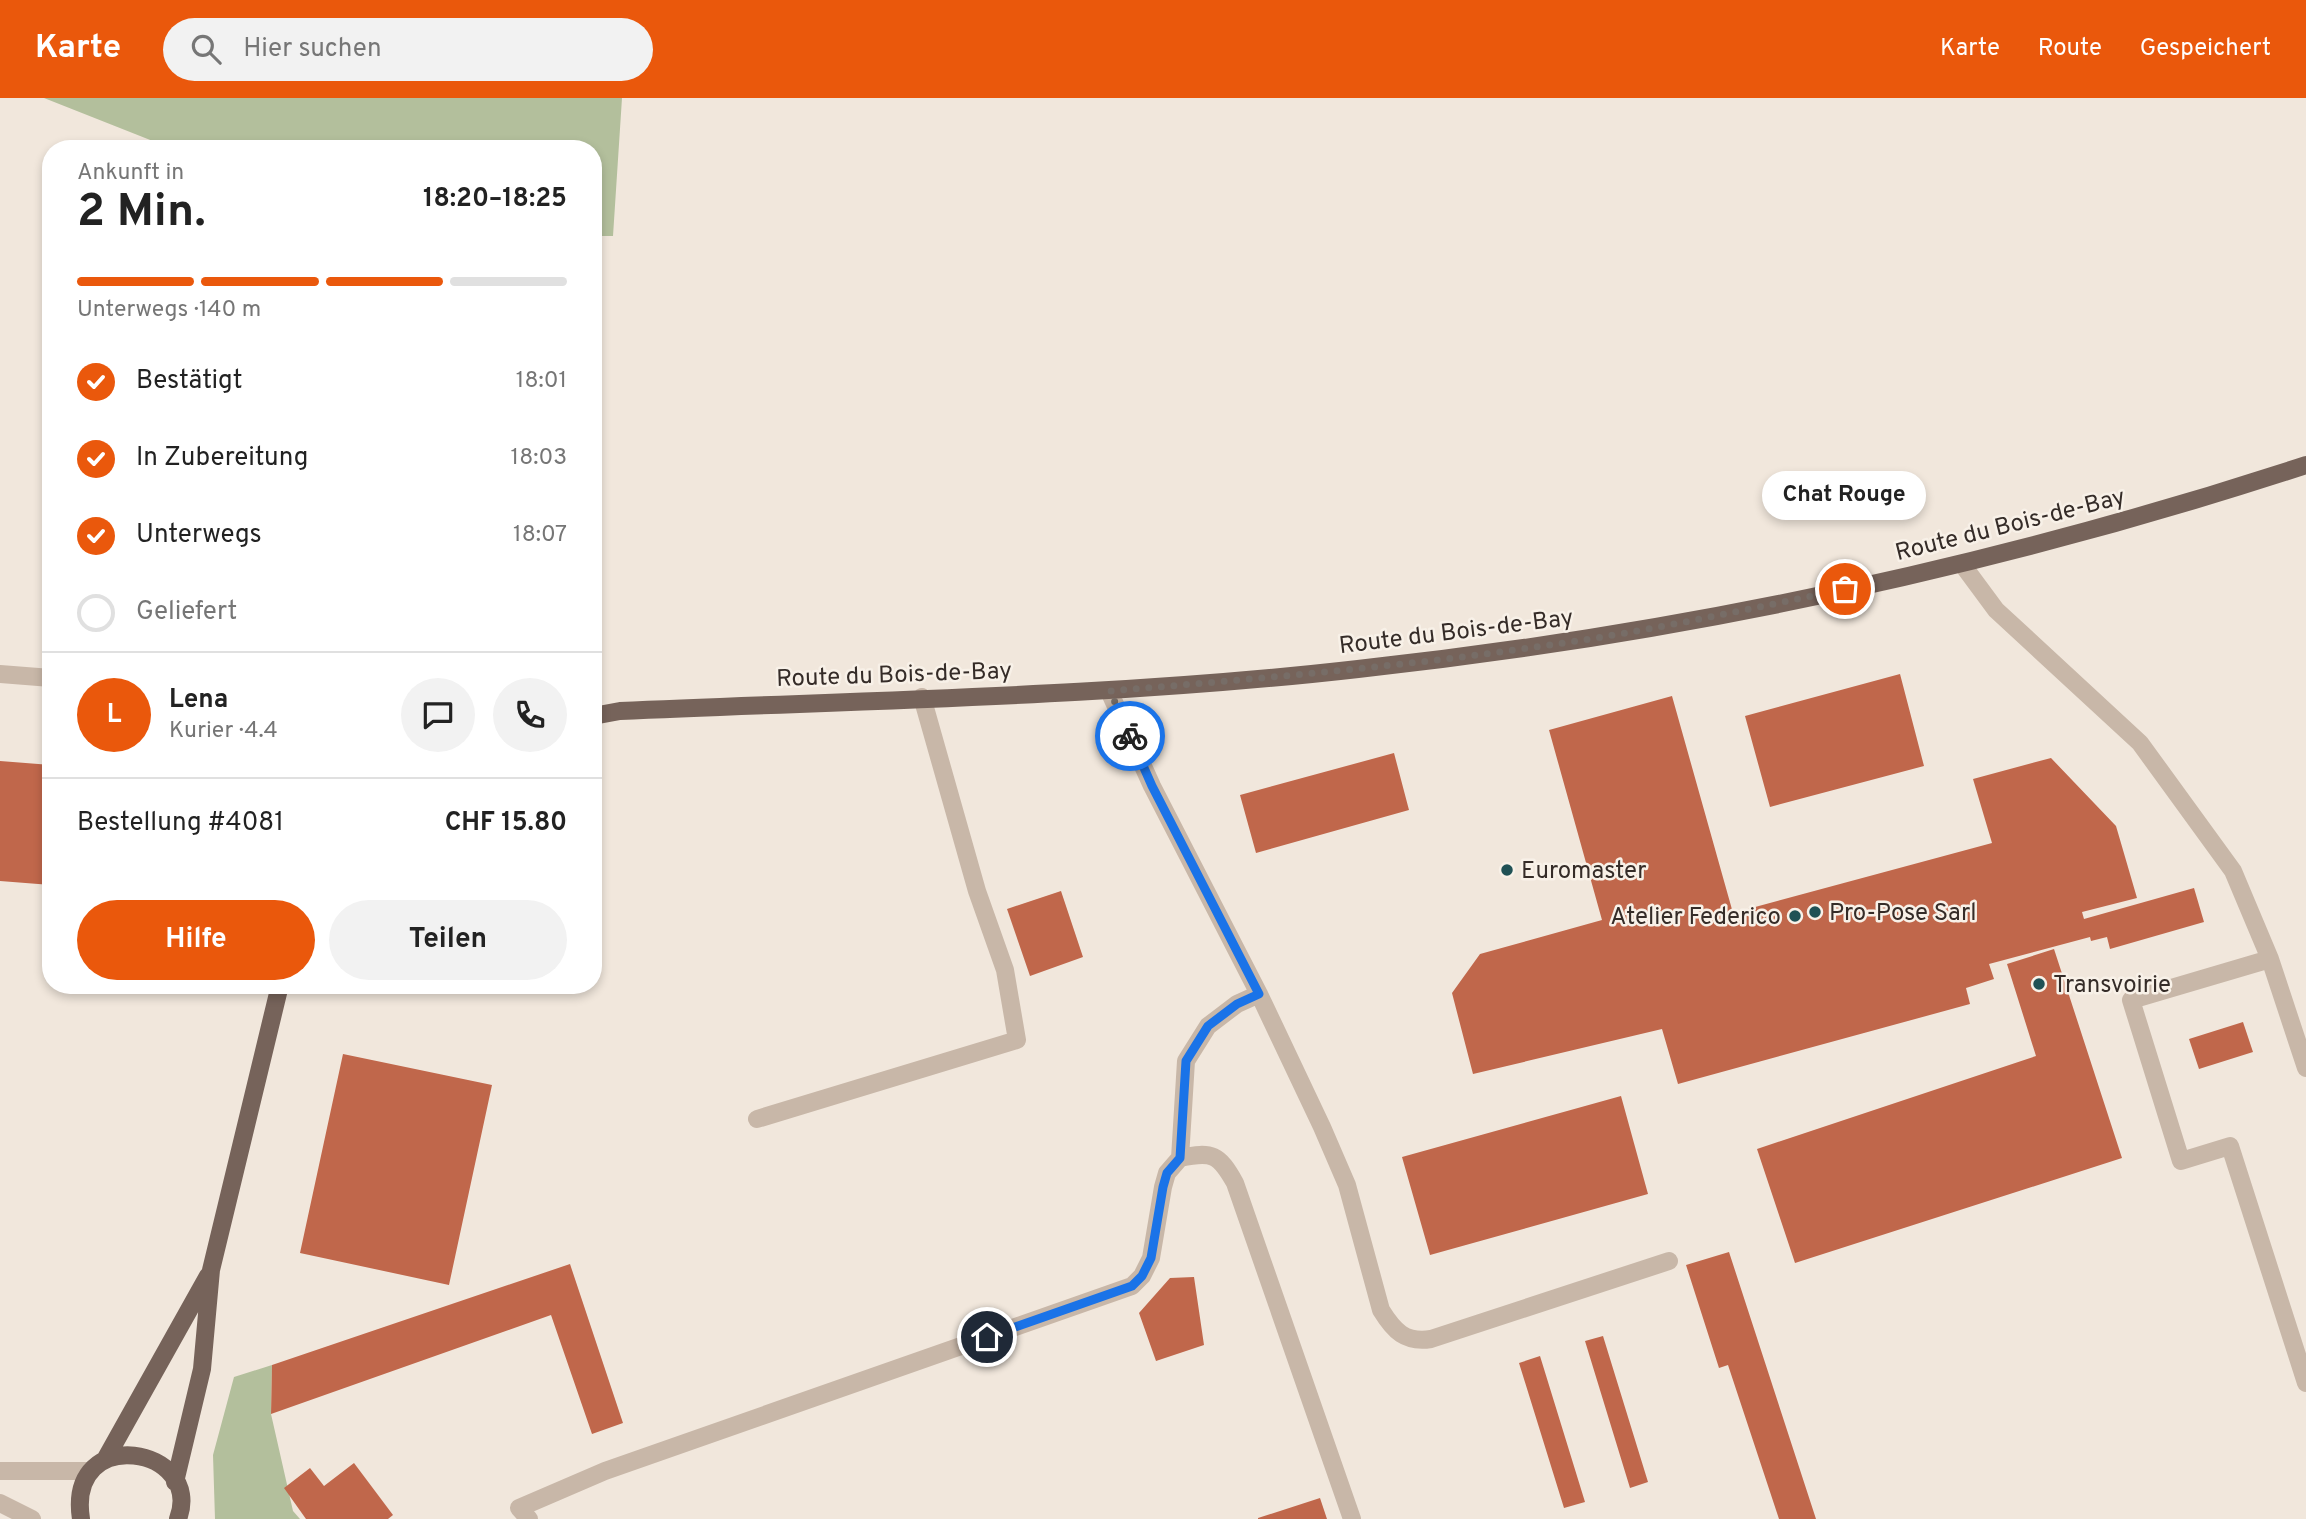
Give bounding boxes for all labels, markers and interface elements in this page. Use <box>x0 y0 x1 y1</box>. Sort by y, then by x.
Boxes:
search box <box>163 18 653 81</box>
text: Karte <box>35 28 121 70</box>
icon: search <box>187 30 225 68</box>
text: Hier suchen <box>243 33 382 66</box>
text: Karte <box>1940 34 2000 64</box>
text: Route <box>2038 34 2102 64</box>
text: Gespeichert <box>2140 34 2271 64</box>
text: Ankunft in <box>77 159 184 188</box>
text: 18:20–18:25 <box>423 183 567 216</box>
text: 2 Min. <box>77 184 206 243</box>
text: Unterwegs · 140 m <box>77 296 261 325</box>
icon: check <box>77 363 115 401</box>
text: Bestätigt <box>136 365 243 398</box>
text: 18:01 <box>516 367 567 396</box>
icon: check <box>77 440 115 478</box>
text: In Zubereitung <box>136 442 308 475</box>
text: 18:03 <box>511 444 567 473</box>
callout: Chat Rouge <box>1763 470 1927 519</box>
text: Chat Rouge <box>1782 481 1906 510</box>
street label: Route du Bois-de-Bay <box>1892 483 2129 569</box>
icon: check <box>77 517 115 555</box>
text: Unterwegs <box>136 519 262 552</box>
text: 18:07 <box>513 521 567 550</box>
pin <box>1815 559 1875 619</box>
icon: bag <box>1826 570 1864 608</box>
text: Geliefert <box>136 596 237 629</box>
street label: Route du Bois-de-Bay <box>1337 604 1575 662</box>
street label: Route du Bois-de-Bay <box>776 657 1012 695</box>
button: chat <box>401 678 475 752</box>
button: phone <box>493 678 567 752</box>
text: Lena <box>169 684 228 717</box>
text: L <box>107 699 121 732</box>
courier <box>1095 701 1165 771</box>
text: Kurier · 4.4 <box>169 717 278 746</box>
icon: bike <box>1111 717 1149 755</box>
text: Bestellung #4081 <box>77 807 284 840</box>
text: CHF 15.80 <box>445 807 567 840</box>
place label: Euromaster <box>1521 857 1646 887</box>
marker: Euromaster <box>1499 862 1515 878</box>
place label: Pro-Pose Sarl <box>1829 899 1976 929</box>
button: Hilfe <box>77 900 315 980</box>
button: Teilen <box>329 900 567 980</box>
place label: Atelier Federico <box>1610 903 1781 933</box>
marker: Pro-Pose Sarl <box>1807 904 1823 920</box>
marker: Atelier Federico <box>1787 908 1803 924</box>
place label: Transvoirie <box>2053 971 2171 1001</box>
marker: Transvoirie <box>2031 976 2047 992</box>
pin <box>957 1307 1017 1367</box>
icon: home <box>968 1318 1006 1356</box>

